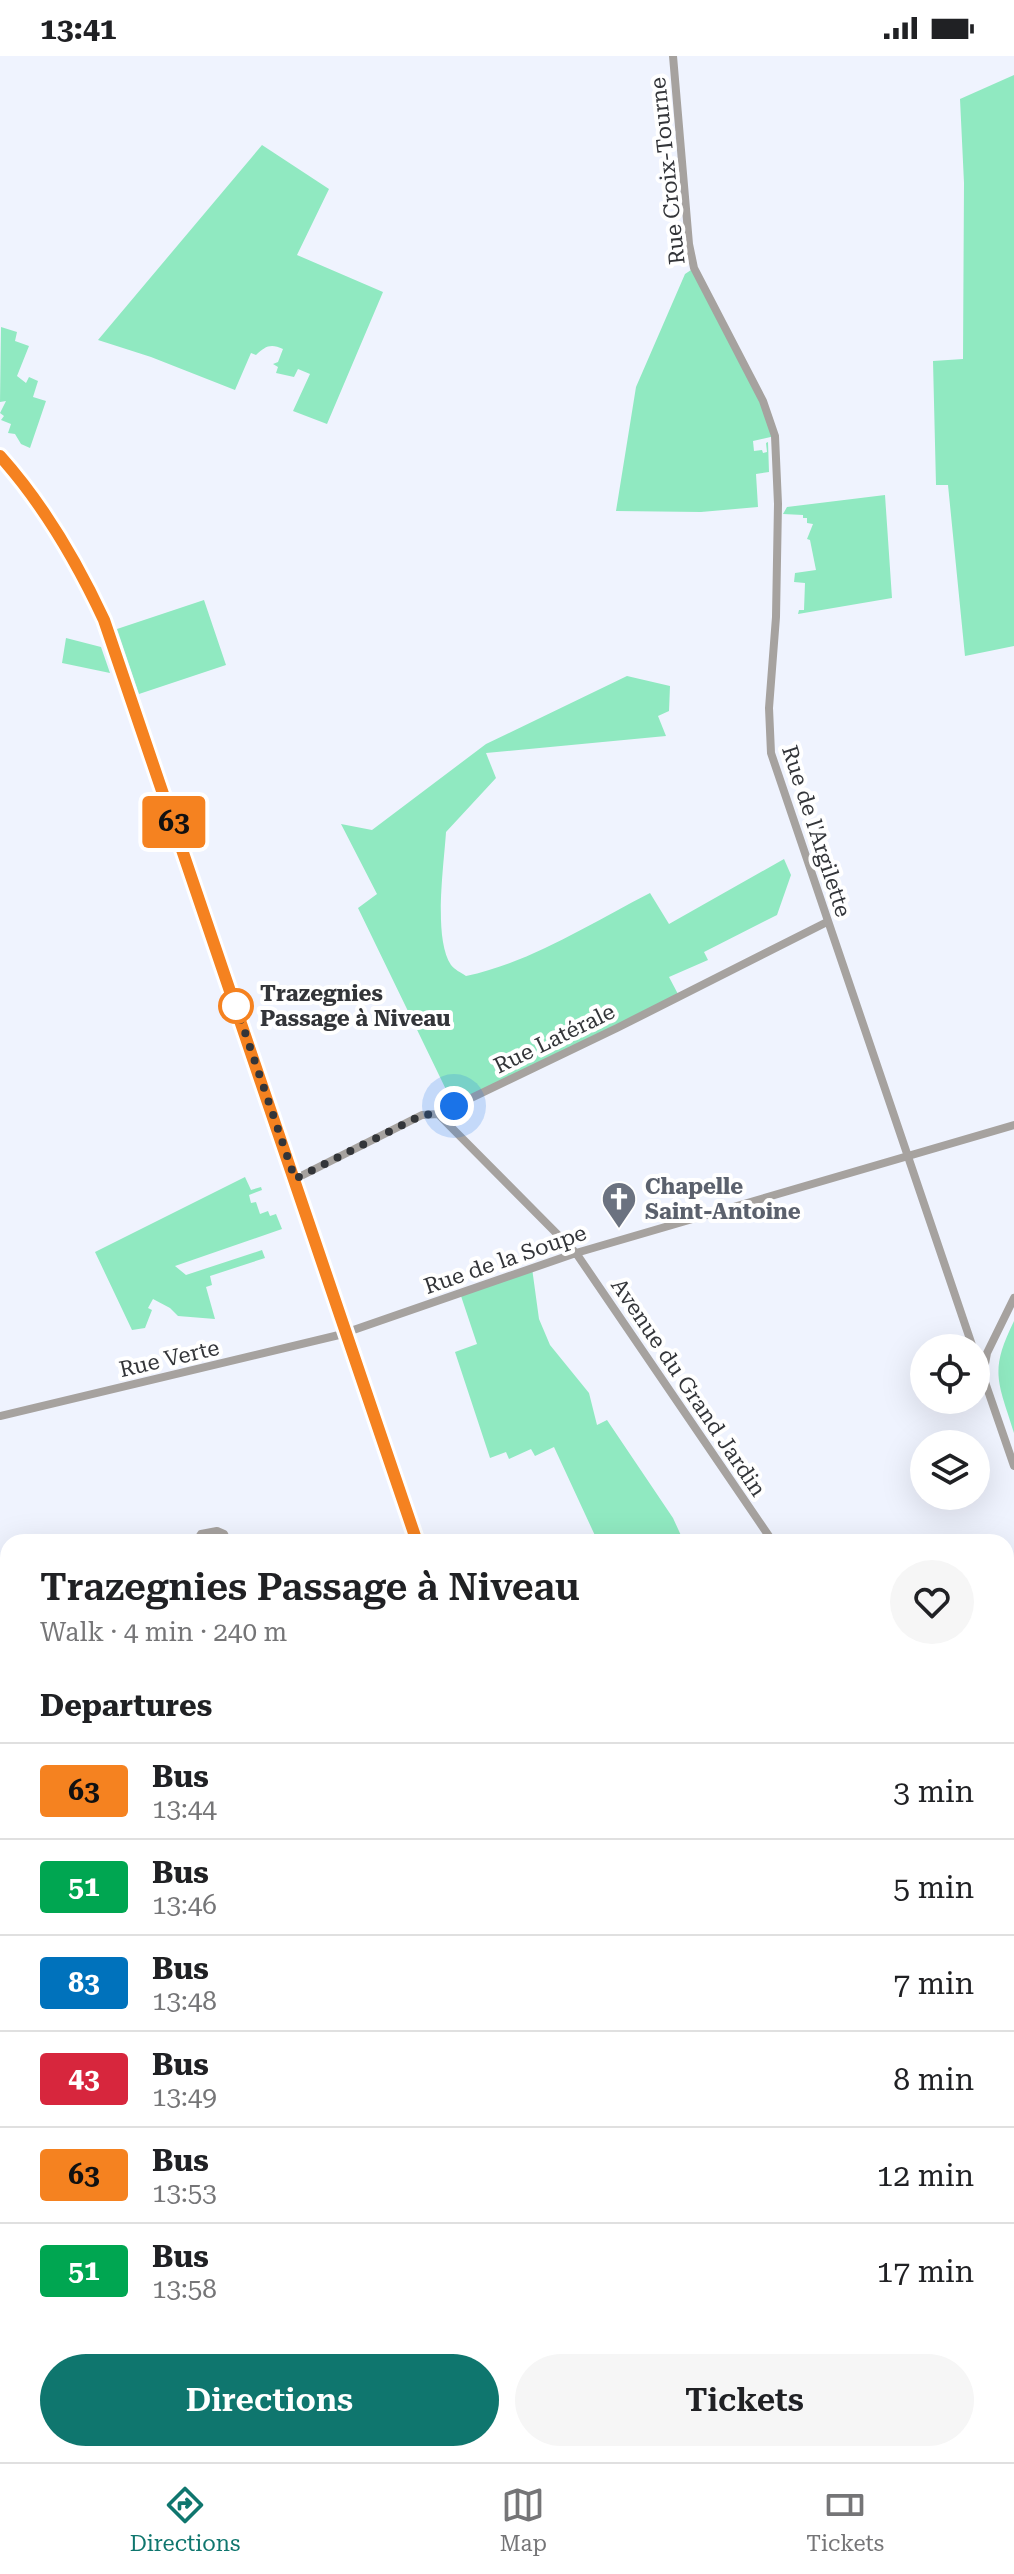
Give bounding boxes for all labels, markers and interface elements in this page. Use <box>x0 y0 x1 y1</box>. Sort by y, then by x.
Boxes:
text: 13:41 <box>40 11 117 46</box>
street label: Rue Croix-Tourne <box>645 76 690 266</box>
street label: Rue de l'Argilette <box>777 742 856 920</box>
line badge: 63 <box>138 796 210 848</box>
text: 63 <box>158 805 190 838</box>
place label: Trazegnies Passage à Niveau <box>260 981 451 1031</box>
marker: Trazegnies Passage à Niveau <box>219 989 253 1023</box>
street label: Rue Latérale <box>490 998 619 1078</box>
your location <box>434 1086 474 1126</box>
place label: Chapelle Saint-Antoine <box>645 1174 801 1224</box>
church icon: Chapelle Saint-Antoine <box>600 1180 638 1230</box>
street label: Rue de la Soupe <box>421 1220 590 1299</box>
street label: Avenue du Grand Jardin <box>606 1274 771 1501</box>
map controls <box>910 1334 990 1510</box>
button: locate <box>910 1334 990 1414</box>
street label: Rue Verte <box>117 1335 222 1382</box>
button: layers <box>910 1430 990 1510</box>
button: heart <box>890 1560 974 1644</box>
text: Trazegnies Passage à Niveau <box>40 1565 580 1609</box>
text: Walk · 4 min · 240 m <box>40 1617 287 1647</box>
text: Departures <box>40 1688 212 1723</box>
text: Bus <box>152 1759 209 1794</box>
text: 63 <box>68 1774 100 1807</box>
text: 3 min <box>893 1774 974 1809</box>
text: 13:44 <box>152 1794 217 1824</box>
text: Bus <box>152 1855 209 1890</box>
text: 51 <box>68 1870 100 1903</box>
text: 5 min <box>893 1870 974 1905</box>
text: 13:46 <box>152 1890 217 1920</box>
text: Bus <box>152 1951 209 1986</box>
text: 83 <box>68 1966 100 1999</box>
text: 7 min <box>893 1966 974 2001</box>
text: 13:48 <box>152 1986 217 2016</box>
text: Bus <box>152 2047 209 2082</box>
text: 43 <box>68 2062 100 2095</box>
text: 8 min <box>893 2062 974 2097</box>
text: 13:49 <box>152 2082 217 2112</box>
text: Bus <box>152 2143 209 2178</box>
text: 63 <box>68 2158 100 2191</box>
text: 12 min <box>877 2158 974 2193</box>
text: 13:53 <box>152 2178 217 2208</box>
text: Bus <box>152 2239 209 2274</box>
text: 51 <box>68 2254 100 2287</box>
text: 17 min <box>877 2254 974 2289</box>
text: 13:58 <box>152 2274 217 2304</box>
button: Directions <box>40 2354 499 2446</box>
button: Tickets <box>515 2354 974 2446</box>
tab: Directions <box>130 2483 240 2556</box>
tab: Map <box>500 2483 547 2556</box>
tab: Tickets <box>806 2483 884 2556</box>

